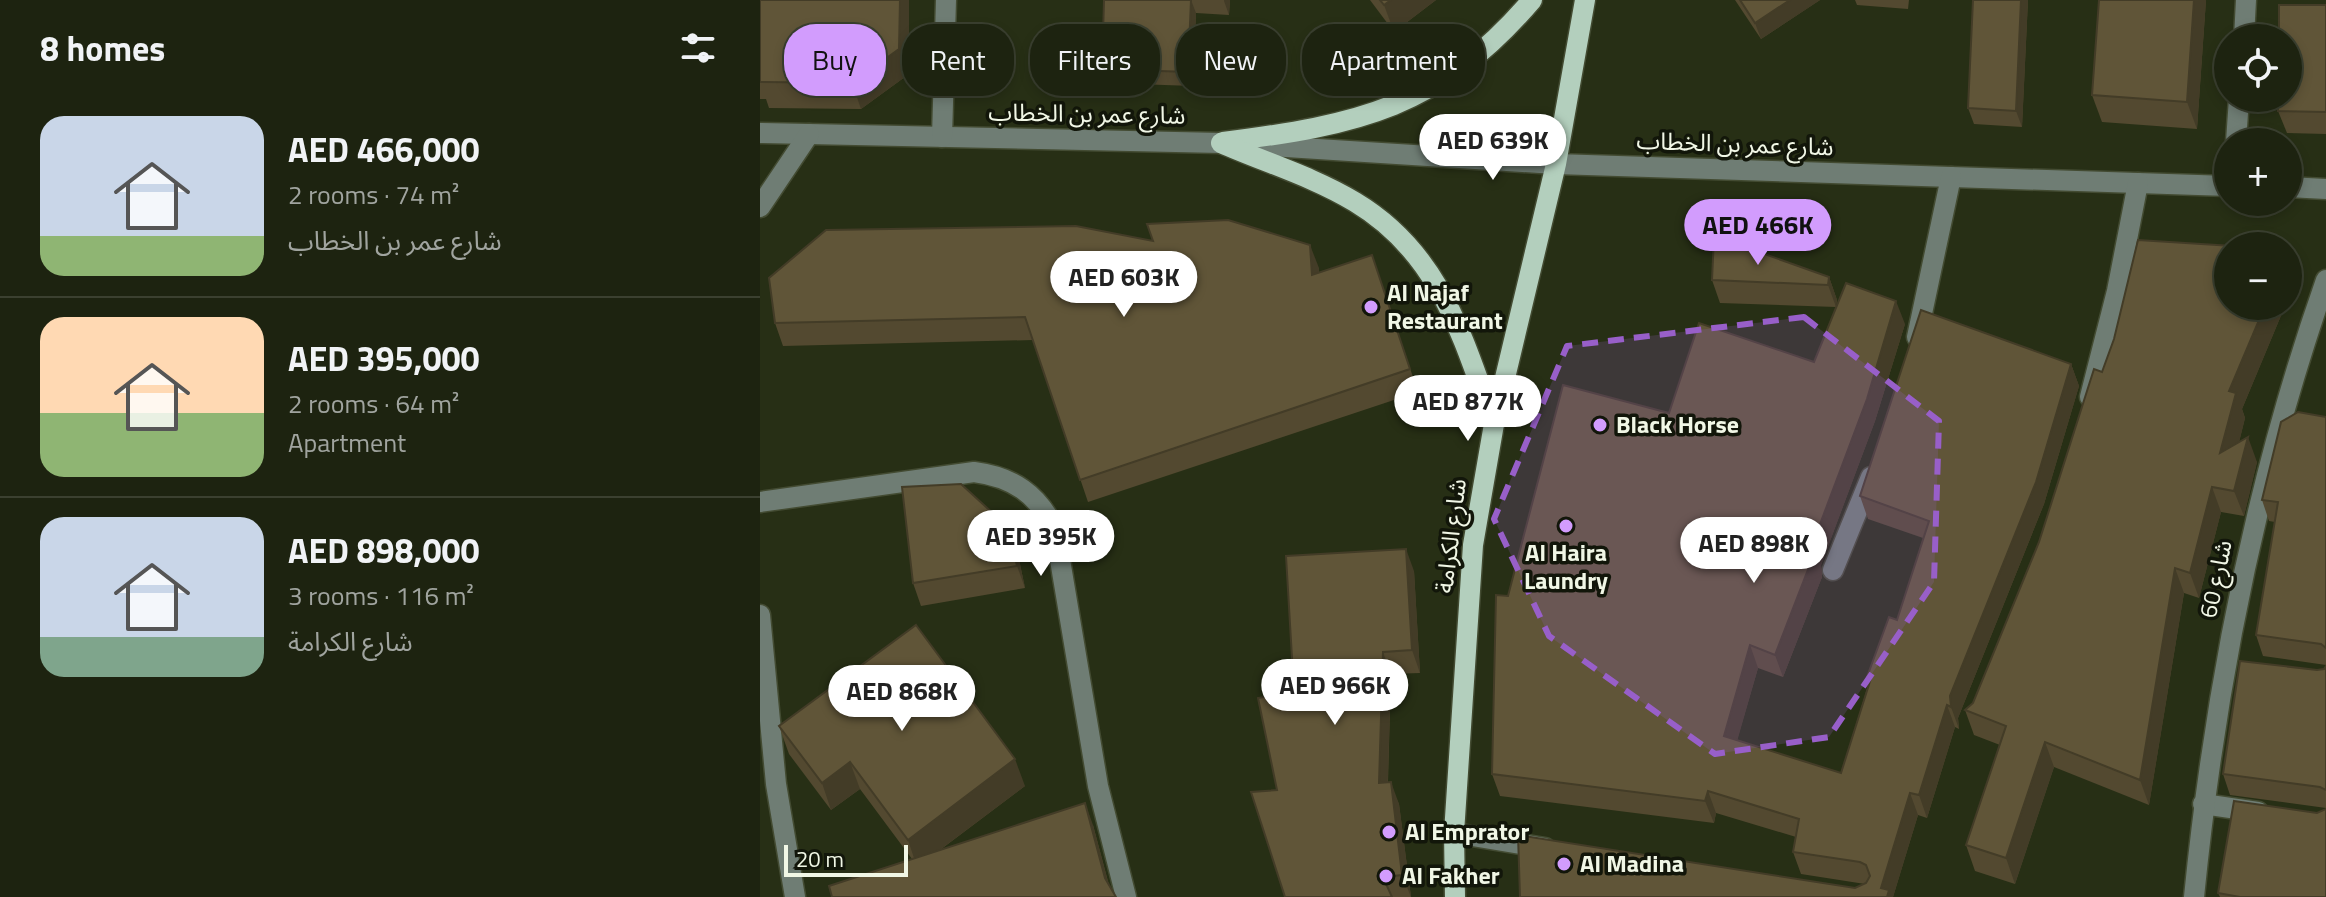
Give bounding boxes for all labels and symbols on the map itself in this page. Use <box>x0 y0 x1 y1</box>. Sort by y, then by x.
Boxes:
street label: شارع عمر بن الخطاب <box>988 93 1186 133</box>
pin: AED 639K <box>1410 114 1576 182</box>
street label: شارع عمر بن الخطاب <box>1636 122 1834 164</box>
pin: AED 466K <box>1675 199 1841 267</box>
pin: AED 603K <box>1041 251 1207 319</box>
place label: Al Najaf Restaurant <box>1387 274 1503 338</box>
marker: Al Najaf Restaurant <box>1362 298 1380 316</box>
pin: AED 877K <box>1385 375 1551 443</box>
place label: Black Horse <box>1616 406 1739 442</box>
marker: Black Horse <box>1591 416 1609 434</box>
street label: شارع الكرامة <box>1425 477 1475 595</box>
pin: AED 395K <box>958 510 1124 578</box>
marker: Al Haira Laundry <box>1557 517 1575 535</box>
pin: AED 898K <box>1671 517 1837 585</box>
place label: Al Haira Laundry <box>1524 534 1608 598</box>
street label: شارع 60 <box>2189 536 2241 621</box>
pin: AED 966K <box>1252 659 1418 727</box>
pin: AED 868K <box>819 665 985 733</box>
place label: Al Emprator <box>1405 813 1529 849</box>
marker: Al Emprator <box>1380 823 1398 841</box>
scale bar <box>784 841 908 877</box>
place label: Al Madina <box>1580 845 1684 881</box>
marker: Al Madina <box>1555 855 1573 873</box>
place label: Al Fakher <box>1402 857 1500 893</box>
marker: Al Fakher <box>1377 867 1395 885</box>

